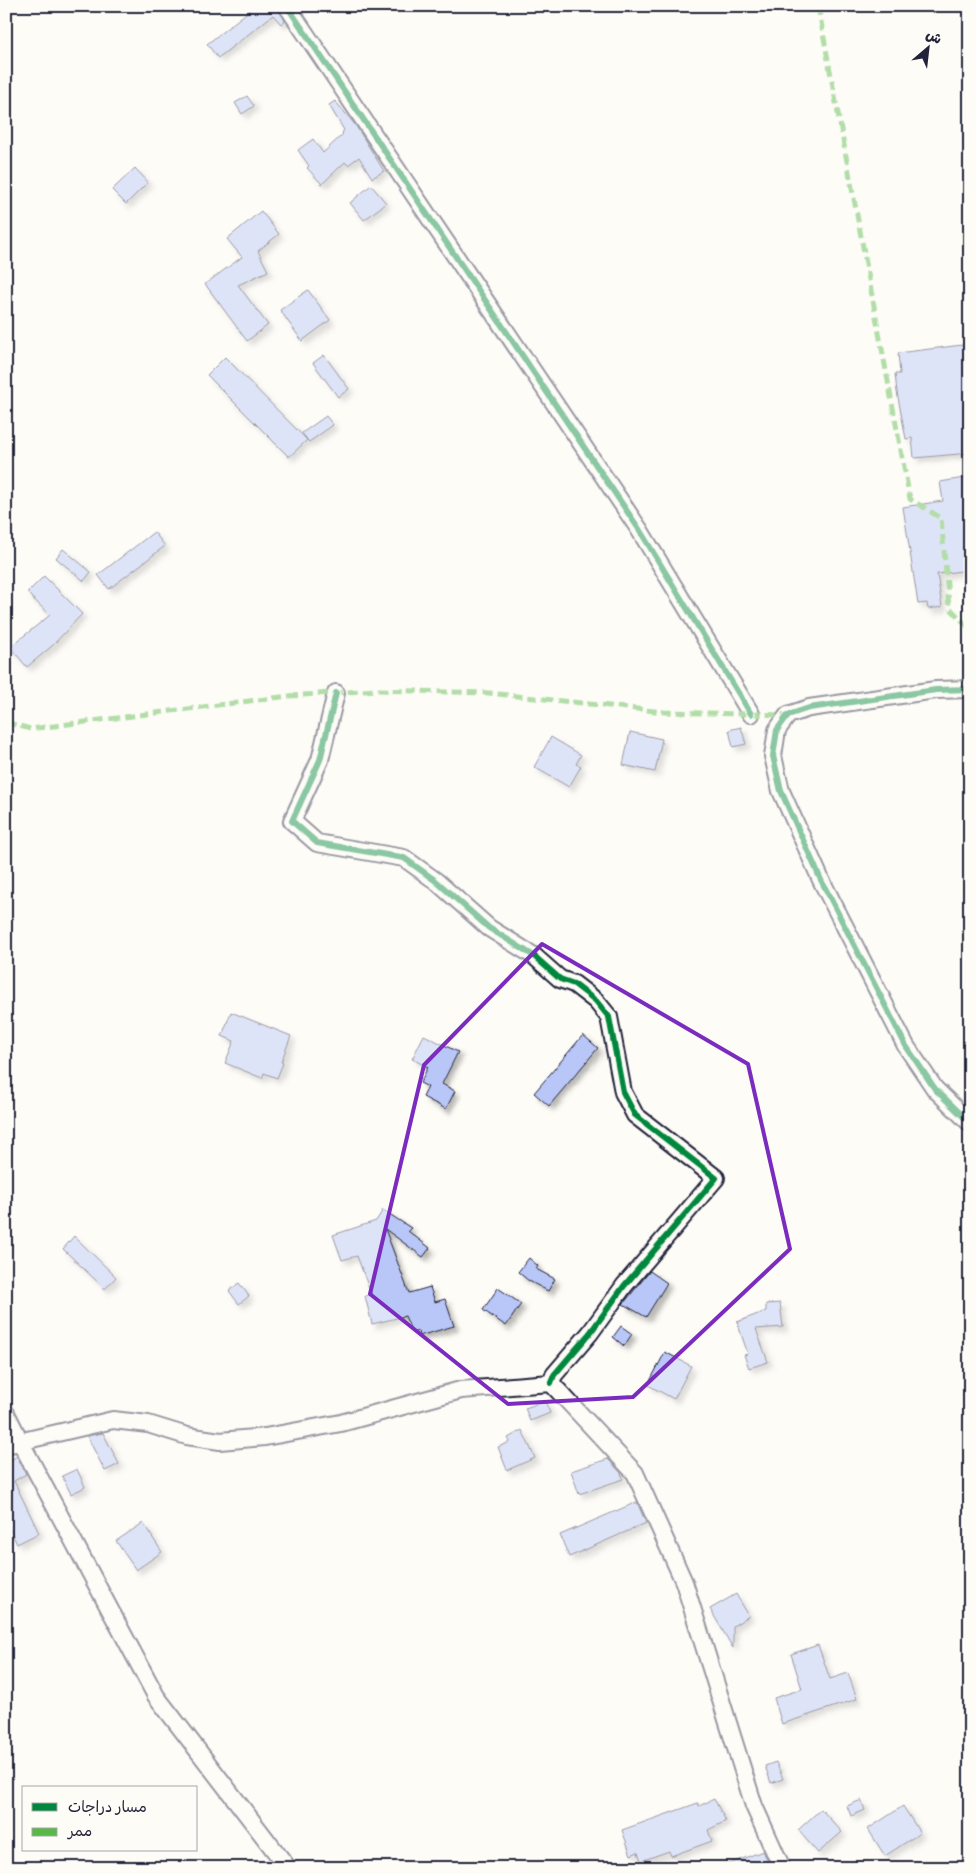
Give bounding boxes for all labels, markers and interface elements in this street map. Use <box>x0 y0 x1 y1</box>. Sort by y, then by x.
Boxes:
north arrow <box>904 22 954 72</box>
text: ش <box>923 25 945 48</box>
legend <box>22 1786 198 1852</box>
text: مسار دراجات <box>68 1797 147 1816</box>
text: ممر <box>66 1821 92 1840</box>

